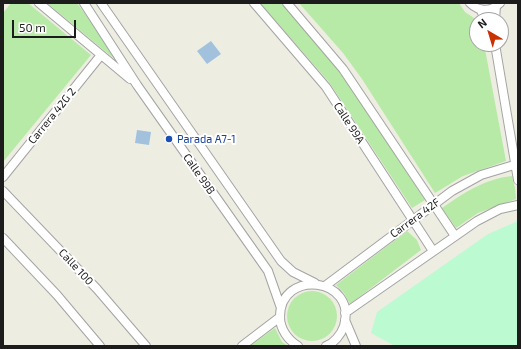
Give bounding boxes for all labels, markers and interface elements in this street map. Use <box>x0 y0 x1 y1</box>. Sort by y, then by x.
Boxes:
scale bar <box>14 12 78 38</box>
north arrow <box>469 12 509 52</box>
text: N <box>475 15 489 31</box>
text: 50 m <box>19 20 46 34</box>
street label: Carrera 42G 2 <box>25 85 79 147</box>
street label: Calle 99A <box>331 100 367 146</box>
place label: Parada A7-1 <box>177 132 236 146</box>
marker: Parada A7-1 <box>164 134 174 144</box>
street label: Calle 99B <box>180 151 218 197</box>
street label: Carrera 42F <box>387 195 443 241</box>
street label: Calle 100 <box>56 246 96 288</box>

